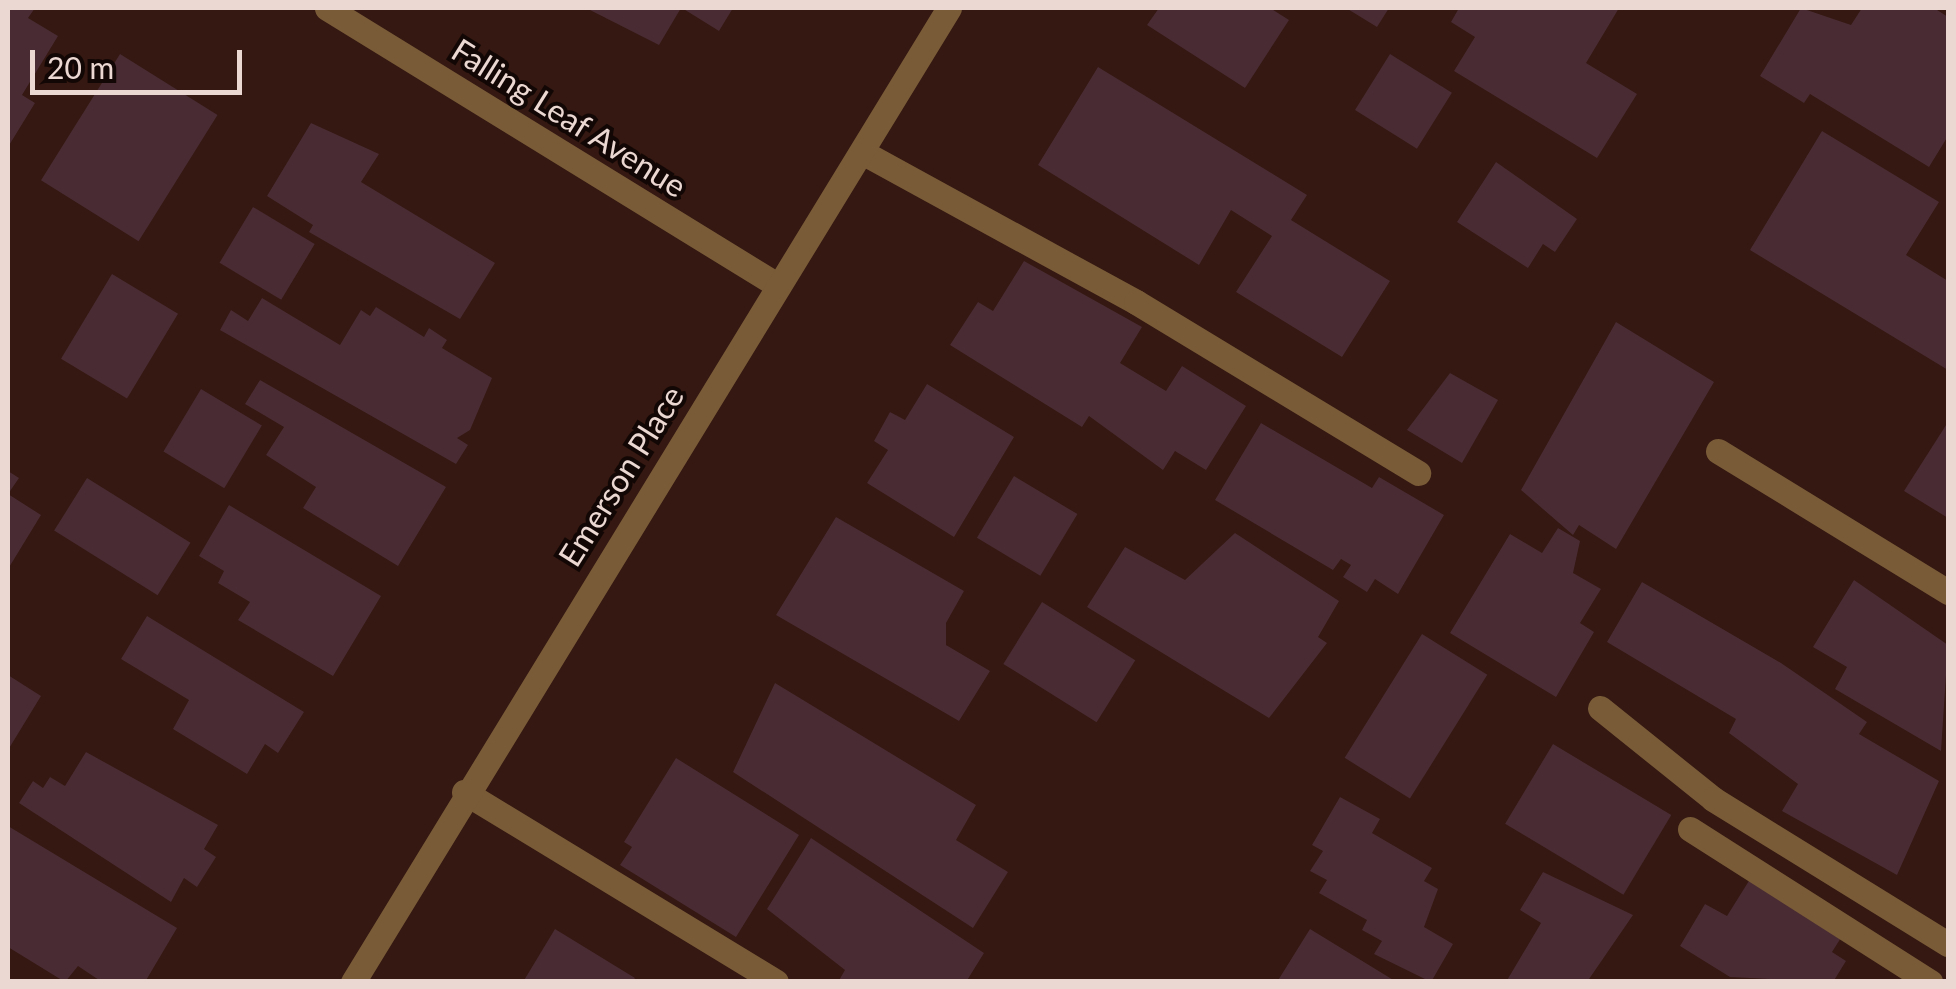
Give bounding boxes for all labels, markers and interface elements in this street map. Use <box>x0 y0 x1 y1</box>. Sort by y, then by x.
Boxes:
scale bar <box>35 30 248 92</box>
street label: Falling Leaf Avenue <box>444 30 694 206</box>
text: 20 m <box>47 49 114 85</box>
street label: Emerson Place <box>550 379 692 573</box>

